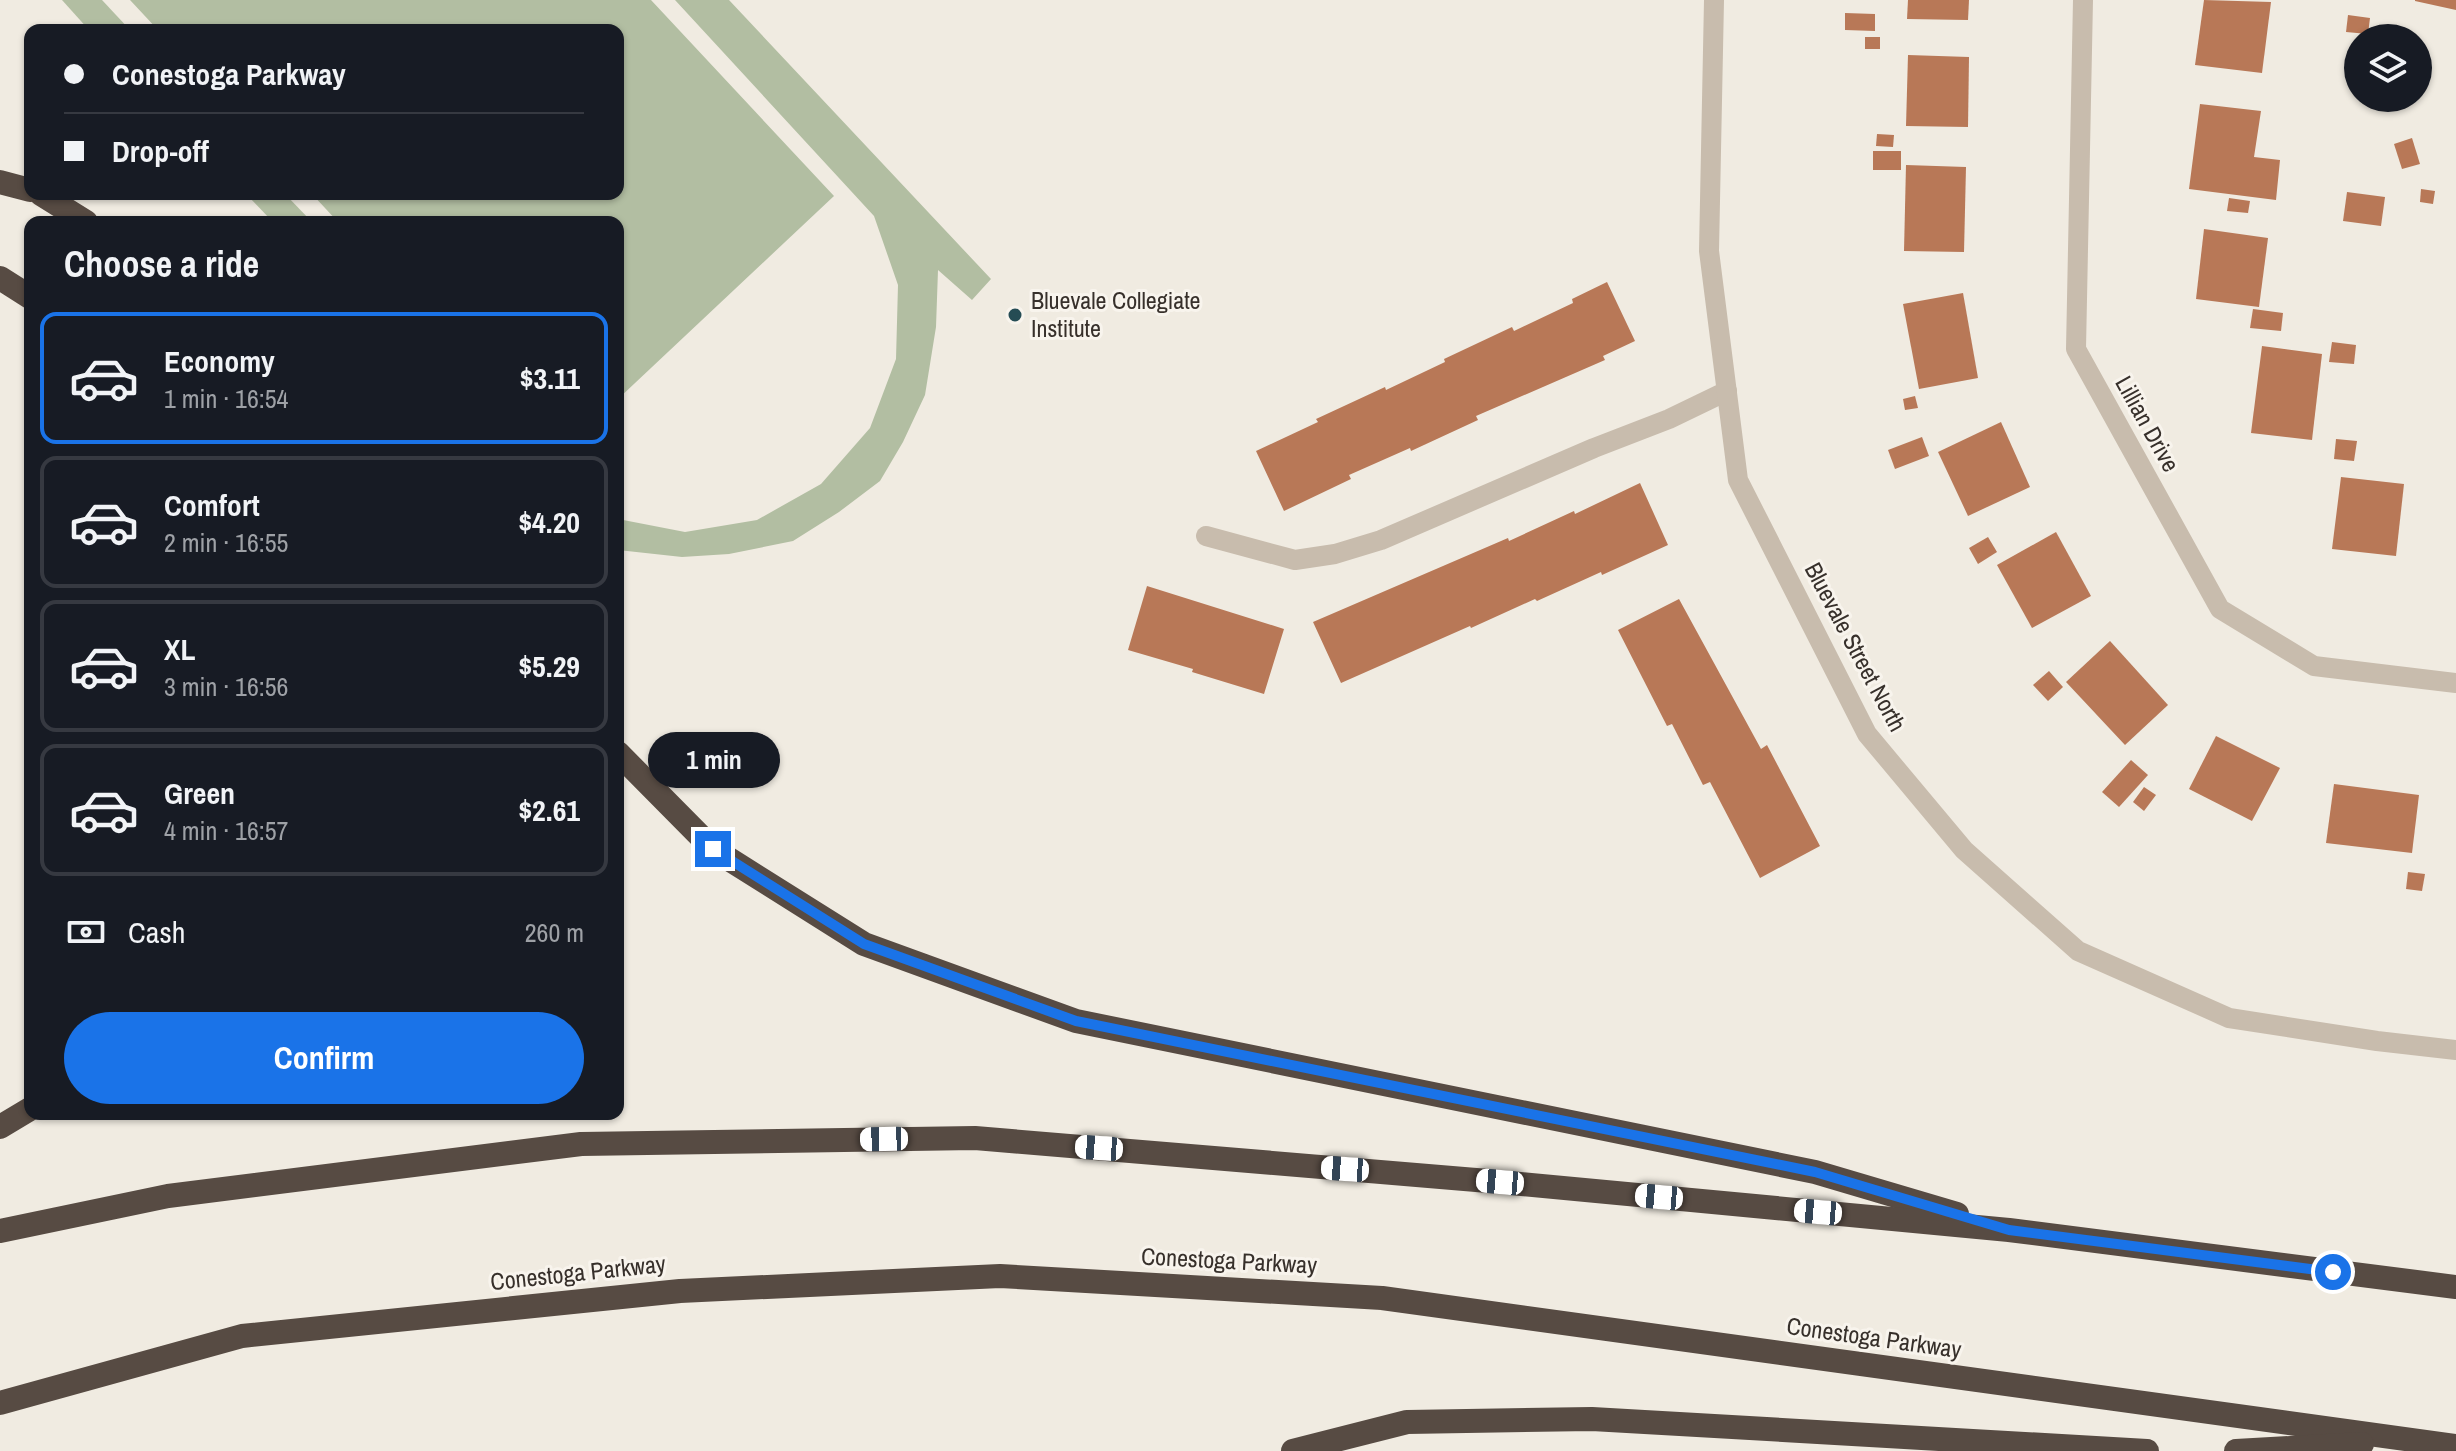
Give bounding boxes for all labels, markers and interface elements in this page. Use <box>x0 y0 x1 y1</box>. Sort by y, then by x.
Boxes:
map controls <box>2344 24 2432 112</box>
button: layers <box>2344 24 2432 112</box>
text: Conestoga Parkway <box>112 54 346 94</box>
text: Drop-off <box>112 131 209 171</box>
text: Choose a ride <box>64 240 259 288</box>
place label: Bluevale Collegiate Institute <box>1031 284 1201 344</box>
marker: Bluevale Collegiate Institute <box>1006 306 1024 324</box>
text: Economy <box>164 341 275 381</box>
icon: car <box>68 342 140 414</box>
text: $3.11 <box>520 358 580 398</box>
street label: Lillian Drive <box>2108 370 2187 477</box>
text: 1 min · 16:54 <box>164 381 288 416</box>
text: Comfort <box>164 485 260 525</box>
icon: car <box>68 486 140 558</box>
text: $4.20 <box>518 502 580 542</box>
text: 2 min · 16:55 <box>164 525 288 560</box>
street label: Bluevale Street North <box>1798 556 1914 737</box>
text: XL <box>164 629 195 669</box>
icon: car <box>68 630 140 702</box>
text: $5.29 <box>518 646 580 686</box>
text: 3 min · 16:56 <box>164 669 288 704</box>
callout: 1 min <box>647 733 779 789</box>
text: 1 min <box>686 742 742 777</box>
text: Green <box>164 773 235 813</box>
icon: car <box>68 774 140 846</box>
text: $2.61 <box>518 790 580 830</box>
text: 4 min · 16:57 <box>164 813 288 848</box>
route end <box>695 831 731 867</box>
icon: cash <box>64 910 108 954</box>
text: Cash <box>128 912 185 952</box>
text: 260 m <box>525 915 584 950</box>
button: Confirm <box>64 1012 584 1104</box>
car <box>860 1127 908 1151</box>
car <box>1074 1134 1124 1162</box>
car <box>1320 1155 1370 1183</box>
car <box>1475 1168 1525 1196</box>
car <box>1634 1183 1684 1211</box>
car <box>1793 1198 1843 1226</box>
street label: Conestoga Parkway <box>1140 1239 1318 1281</box>
street label: Conestoga Parkway <box>489 1247 667 1297</box>
route start <box>2315 1254 2351 1290</box>
street label: Conestoga Parkway <box>1785 1309 1964 1365</box>

